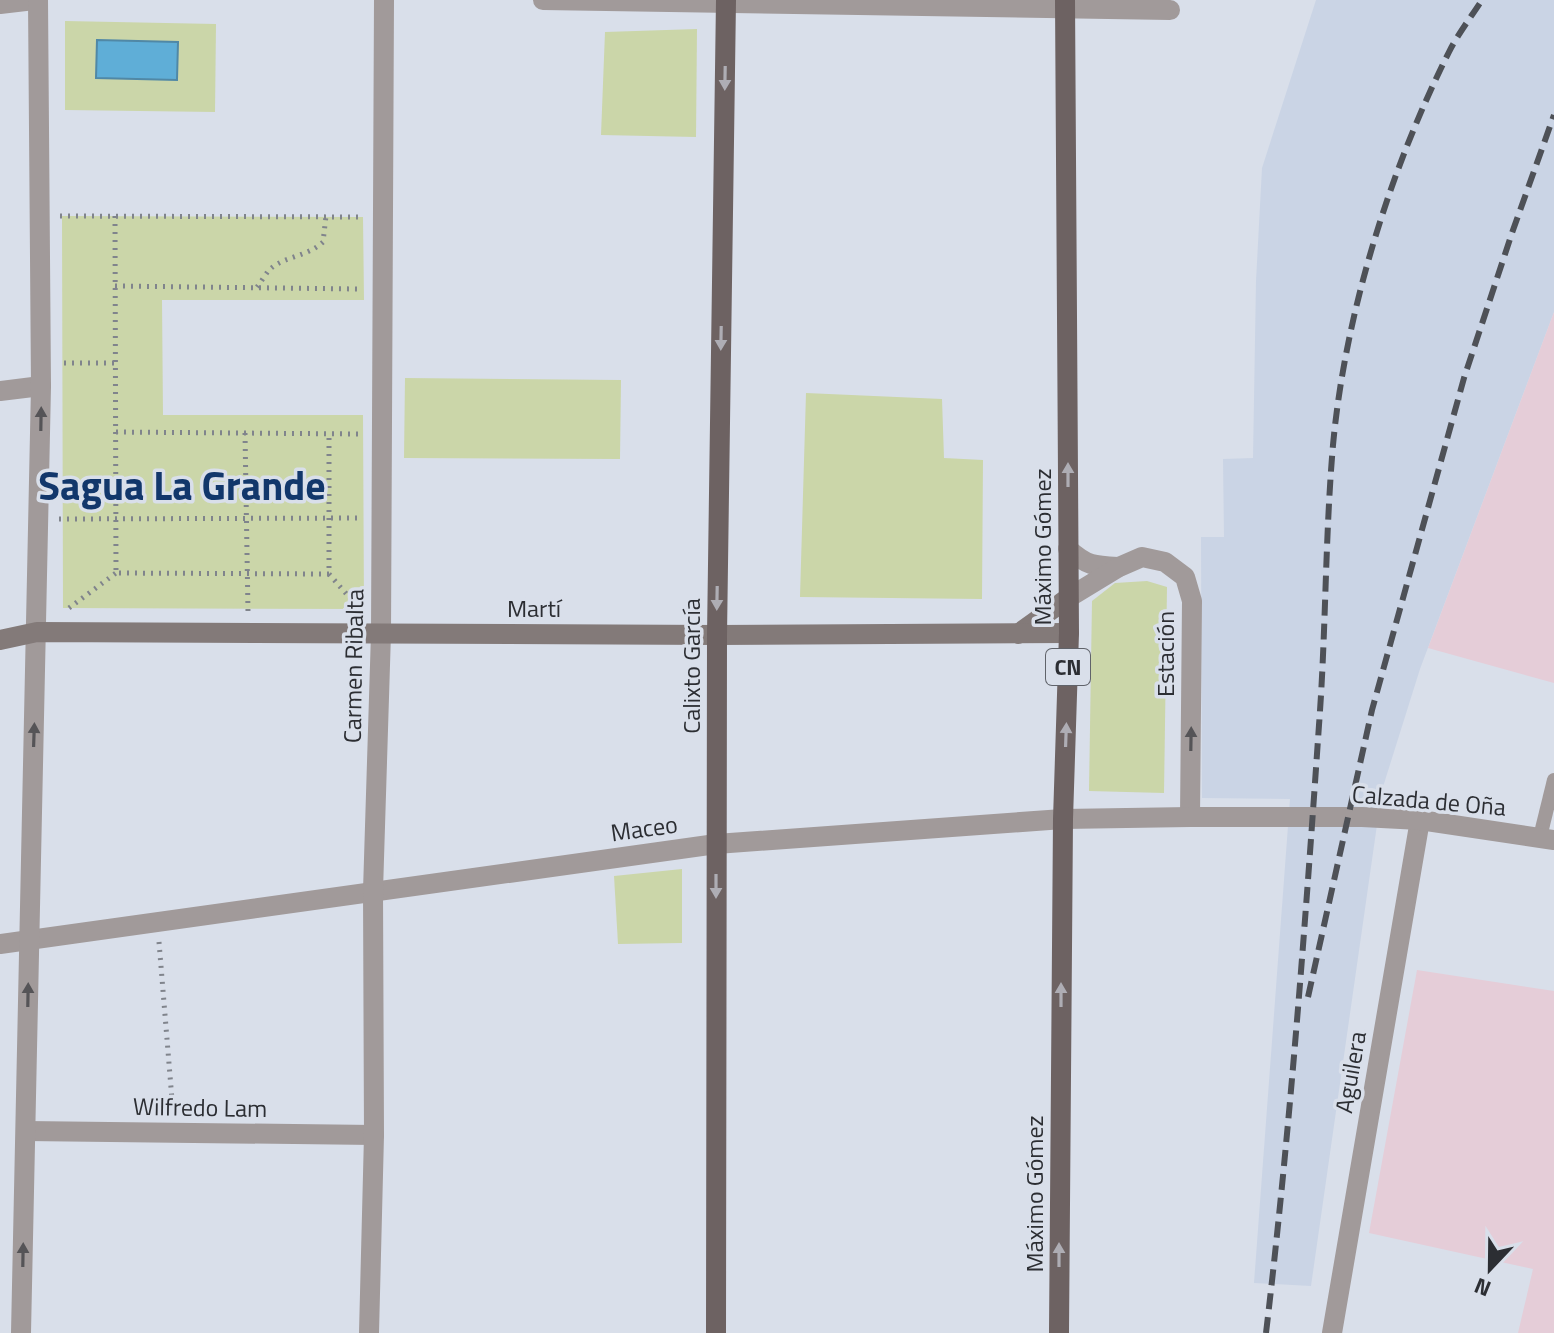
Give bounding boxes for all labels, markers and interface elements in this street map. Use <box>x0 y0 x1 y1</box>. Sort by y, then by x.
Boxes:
one-way arrow <box>719 66 731 91</box>
one-way arrow <box>715 326 727 351</box>
one-way arrow <box>34 406 47 431</box>
district label: Sagua La Grande <box>38 455 326 516</box>
one-way arrow <box>1062 462 1074 487</box>
street label: Máximo Gómez <box>1024 469 1060 625</box>
one-way arrow <box>711 586 724 611</box>
street label: Carmen Ribalta <box>334 588 372 744</box>
street label: Martí <box>507 590 563 626</box>
street label: Calixto García <box>673 598 709 734</box>
street label: Estación <box>1147 611 1183 697</box>
road number: CN <box>1046 649 1090 685</box>
one-way arrow <box>28 722 41 747</box>
one-way arrow <box>1059 722 1072 747</box>
one-way arrow <box>1185 726 1197 751</box>
street label: Calzada de Oña <box>1351 775 1507 825</box>
street label: Maceo <box>608 805 680 851</box>
one-way arrow <box>710 874 722 899</box>
one-way arrow <box>21 982 34 1007</box>
one-way arrow <box>1055 982 1067 1007</box>
street label: Aguilera <box>1325 1028 1375 1116</box>
street label: Wilfredo Lam <box>132 1088 268 1126</box>
street label: Máximo Gómez <box>1016 1116 1052 1272</box>
north arrow <box>1450 1229 1530 1309</box>
one-way arrow <box>17 1242 30 1267</box>
one-way arrow <box>1053 1242 1065 1267</box>
text: N <box>1469 1269 1496 1306</box>

